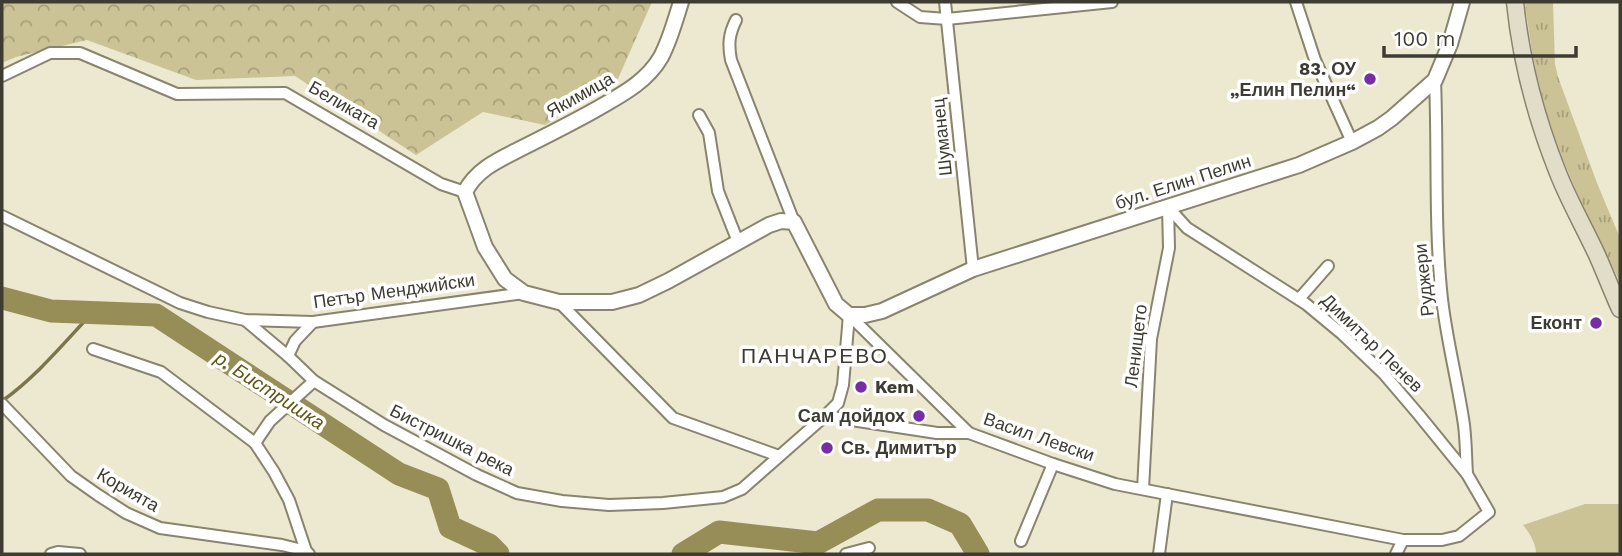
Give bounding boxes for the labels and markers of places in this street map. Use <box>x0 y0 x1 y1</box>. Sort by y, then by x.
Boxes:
place label: 83. ОУ „Елин Пелин“ <box>1230 58 1357 100</box>
marker: 83. ОУ „Елин Пелин“ <box>1362 71 1378 87</box>
place label: Еконт <box>1531 312 1582 333</box>
marker: Еконт <box>1588 315 1604 331</box>
place label: Kem <box>875 376 914 397</box>
marker: Kem <box>853 379 869 395</box>
place label: Сам дойдох <box>798 405 905 426</box>
marker: Сам дойдох <box>911 408 927 424</box>
place label: Св. Димитър <box>841 437 957 458</box>
marker: Св. Димитър <box>819 440 835 456</box>

